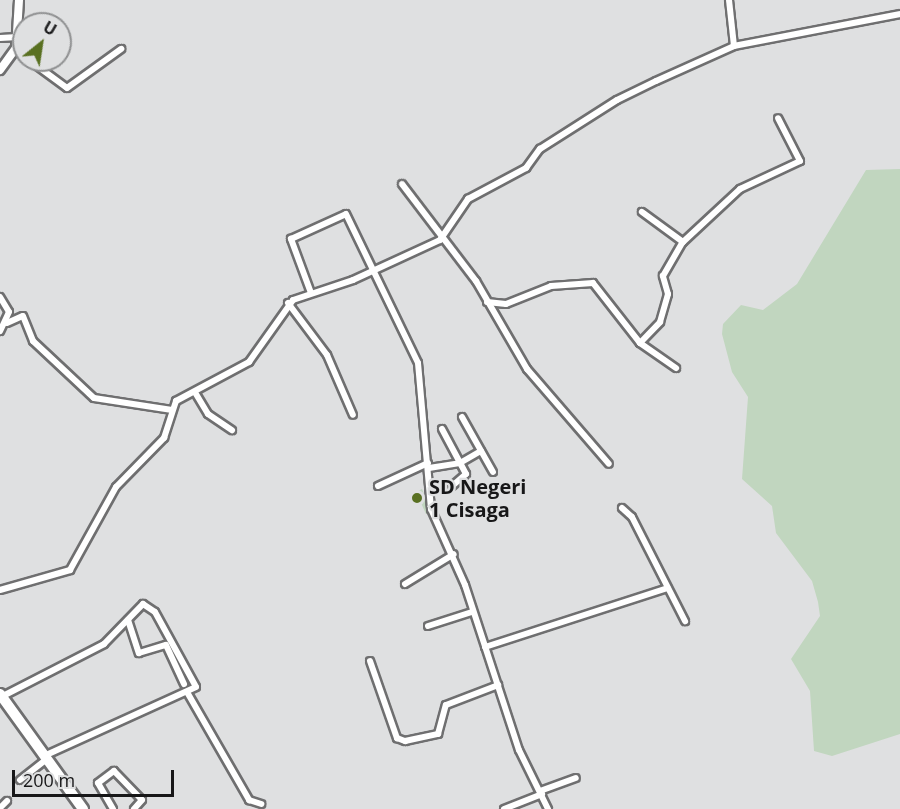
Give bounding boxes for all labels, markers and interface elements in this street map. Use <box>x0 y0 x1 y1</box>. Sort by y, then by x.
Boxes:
north arrow <box>12 12 72 72</box>
text: U <box>39 16 61 41</box>
place label: SD Negeri 1 Cisaga <box>429 474 526 521</box>
marker: SD Negeri 1 Cisaga <box>410 491 424 505</box>
scale bar <box>15 758 177 796</box>
text: 200 m <box>23 768 75 792</box>

